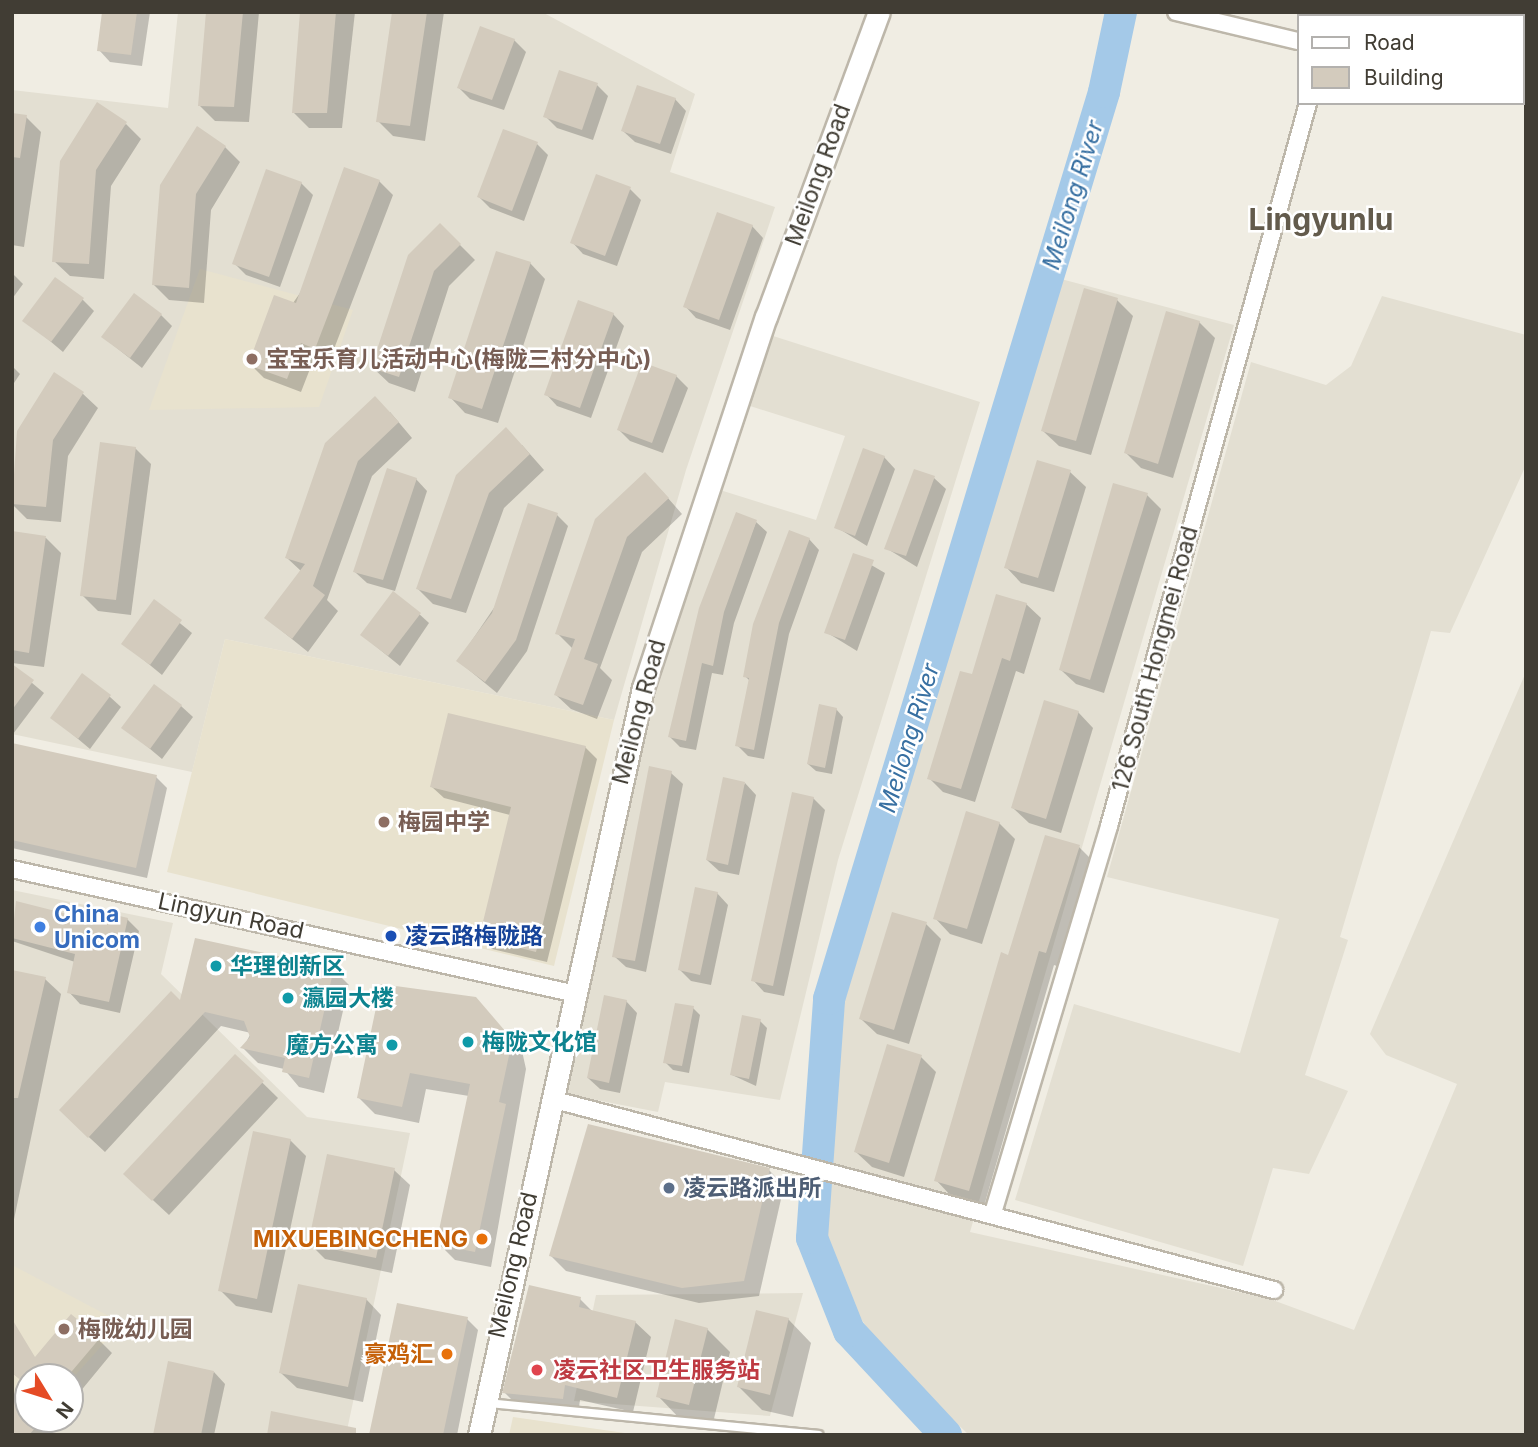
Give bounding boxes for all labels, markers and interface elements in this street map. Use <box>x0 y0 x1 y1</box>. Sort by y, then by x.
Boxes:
legend <box>1296 14 1524 105</box>
text: Road <box>1364 30 1415 55</box>
text: Building <box>1364 65 1444 90</box>
street label: Meilong Road <box>780 100 856 250</box>
water label: Meilong River <box>1037 117 1109 273</box>
district label: Lingyunlu <box>1249 201 1393 237</box>
place label: 宝宝乐育儿活动中心(梅陇三村分中心) <box>266 345 651 373</box>
marker: 宝宝乐育儿活动中心(梅陇三村分中心) <box>244 351 260 367</box>
street label: 126 South Hongmei Road <box>1106 523 1204 795</box>
street label: Meilong Road <box>606 637 672 787</box>
water label: Meilong River <box>873 660 945 816</box>
place label: 梅园中学 <box>398 808 490 836</box>
marker: 梅园中学 <box>376 814 392 830</box>
street label: Lingyun Road <box>156 887 306 945</box>
place label: China Unicom <box>54 900 140 954</box>
marker: China Unicom <box>32 919 48 935</box>
place label: 凌云路梅陇路 <box>405 922 543 950</box>
marker: 凌云路梅陇路 <box>383 928 399 944</box>
place label: 华理创新区 <box>230 952 345 980</box>
marker: 华理创新区 <box>208 958 224 974</box>
place label: 瀛园大楼 <box>302 984 394 1012</box>
marker: 瀛园大楼 <box>280 990 296 1006</box>
place label: 梅陇文化馆 <box>482 1028 597 1056</box>
place label: 魔方公寓 <box>286 1031 378 1059</box>
marker: 梅陇文化馆 <box>460 1034 476 1050</box>
marker: 魔方公寓 <box>384 1037 400 1053</box>
place label: 凌云路派出所 <box>683 1174 821 1202</box>
marker: 凌云路派出所 <box>661 1180 677 1196</box>
street label: Meilong Road <box>483 1189 543 1341</box>
place label: MIXUEBINGCHENG <box>253 1225 468 1253</box>
marker: MIXUEBINGCHENG <box>474 1231 490 1247</box>
place label: 梅陇幼儿园 <box>78 1315 193 1343</box>
marker: 梅陇幼儿园 <box>56 1321 72 1337</box>
place label: 豪鸡汇 <box>364 1340 433 1368</box>
marker: 豪鸡汇 <box>439 1346 455 1362</box>
place label: 凌云社区卫生服务站 <box>553 1356 760 1384</box>
marker: 凌云社区卫生服务站 <box>527 1360 547 1380</box>
north arrow <box>14 1363 84 1433</box>
text: N <box>51 1397 78 1423</box>

